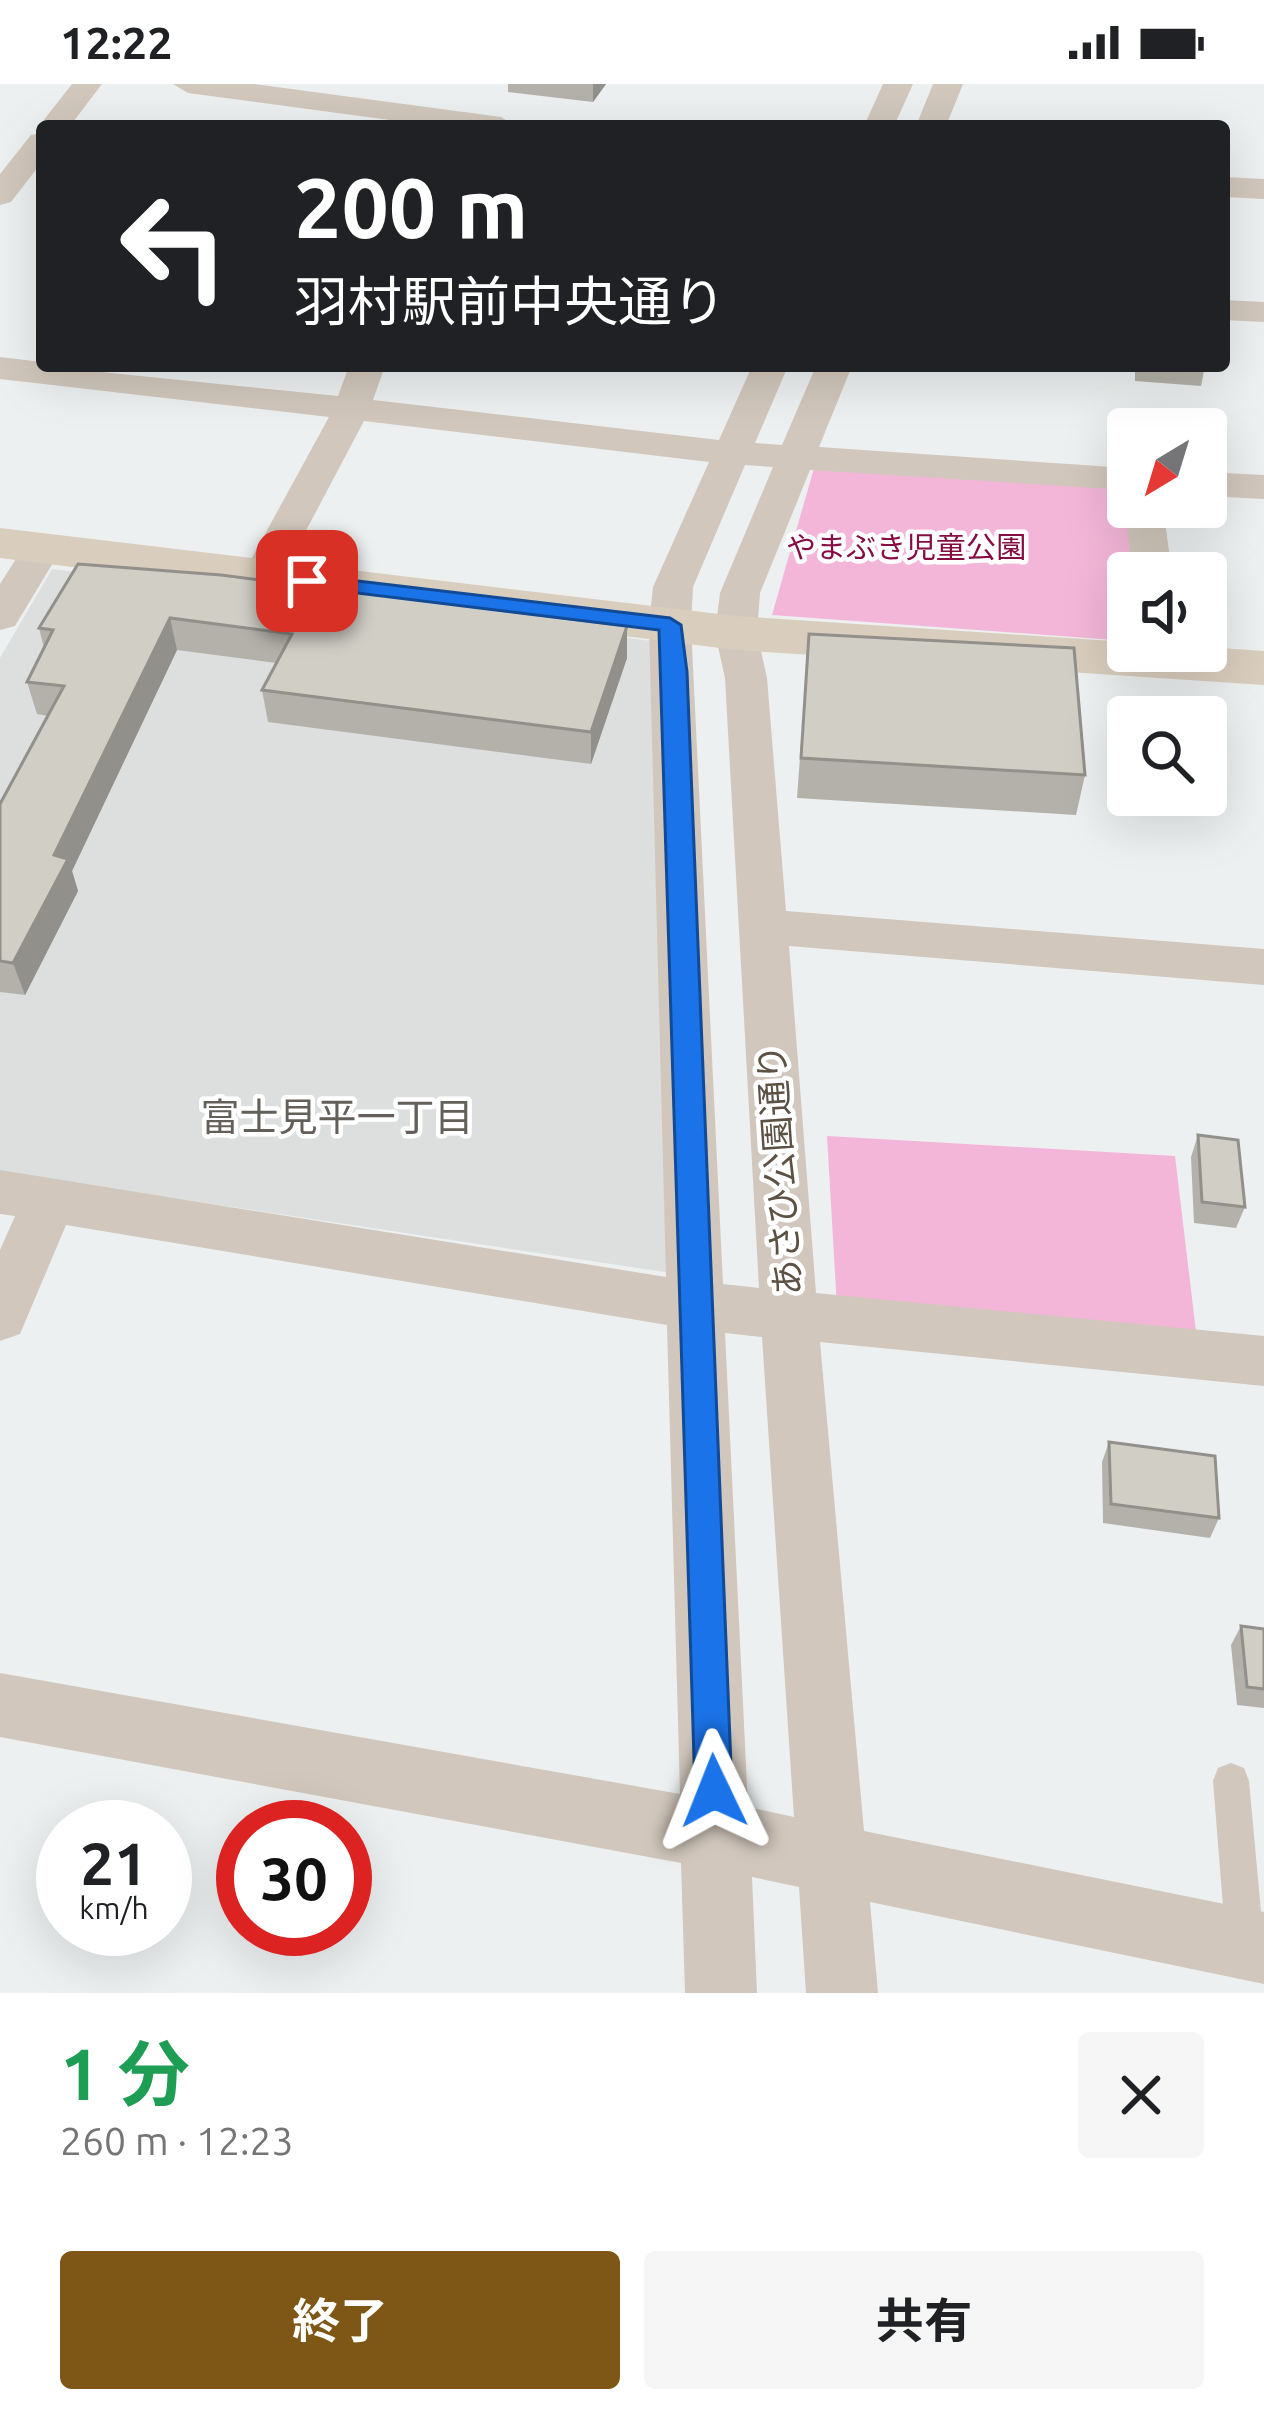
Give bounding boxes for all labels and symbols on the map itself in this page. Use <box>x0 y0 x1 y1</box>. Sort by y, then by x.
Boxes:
north arrow <box>1107 408 1227 528</box>
pin <box>256 530 358 632</box>
park label: やまぶき児童公園 <box>786 530 1026 564</box>
street label: あさひ公園通り <box>750 1043 808 1297</box>
district label: 富士見平一丁目 <box>200 1095 474 1138</box>
position arrow <box>651 1728 777 1854</box>
speed limit sign: 30 <box>216 1800 372 1956</box>

